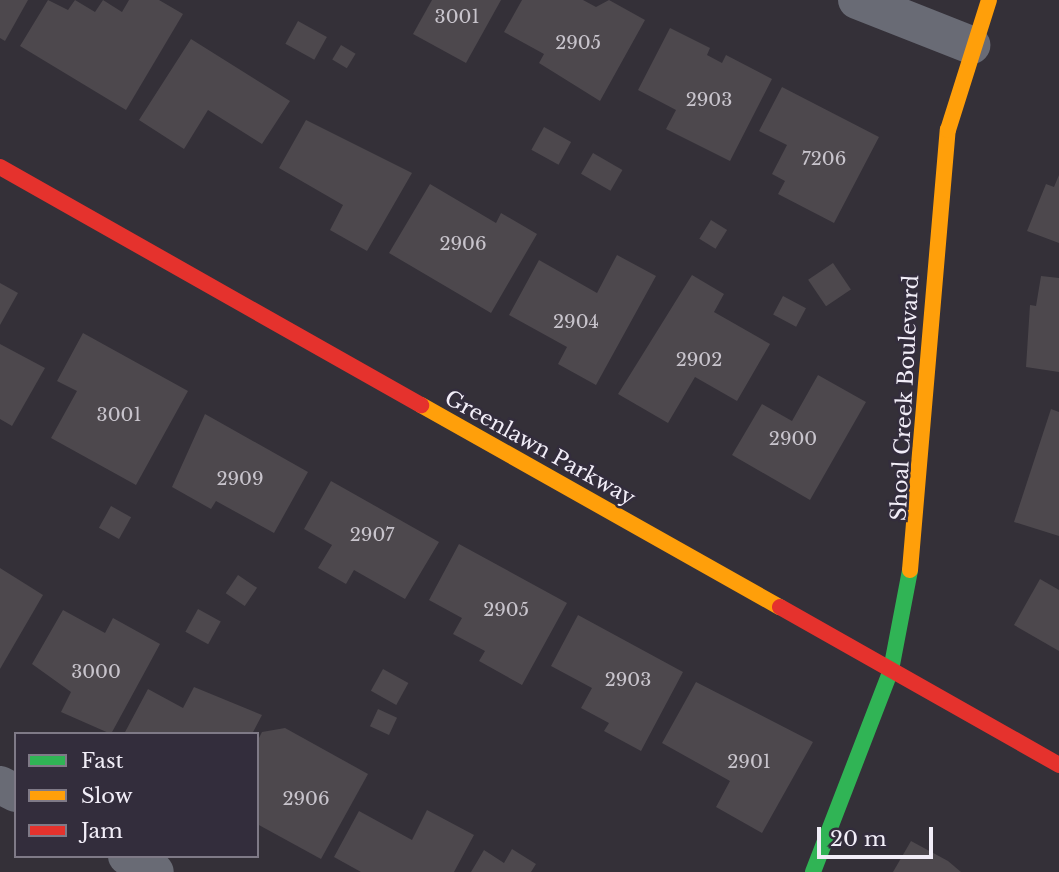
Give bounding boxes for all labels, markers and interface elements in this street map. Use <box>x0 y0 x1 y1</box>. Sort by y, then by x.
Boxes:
house number: 3001 <box>435 6 479 28</box>
house number: 2905 <box>555 32 601 54</box>
house number: 2903 <box>686 89 732 111</box>
house number: 7206 <box>802 148 846 170</box>
house number: 2906 <box>439 233 487 255</box>
street label: Shoal Creek Boulevard <box>886 274 924 522</box>
house number: 2904 <box>553 311 599 333</box>
house number: 2902 <box>676 349 722 371</box>
street label: Greenlawn Parkway <box>440 385 640 511</box>
house number: 3001 <box>97 404 141 426</box>
house number: 2900 <box>769 428 817 450</box>
house number: 2909 <box>216 468 264 490</box>
house number: 2907 <box>350 524 394 546</box>
house number: 2905 <box>483 599 529 621</box>
house number: 3000 <box>71 661 121 683</box>
house number: 2903 <box>605 669 651 691</box>
legend <box>14 732 259 858</box>
text: Fast <box>81 748 123 774</box>
house number: 2901 <box>727 751 771 773</box>
text: Slow <box>81 783 133 809</box>
house number: 2906 <box>282 788 330 810</box>
scale bar <box>821 812 936 856</box>
text: Jam <box>81 818 123 844</box>
text: 20 m <box>830 826 887 852</box>

